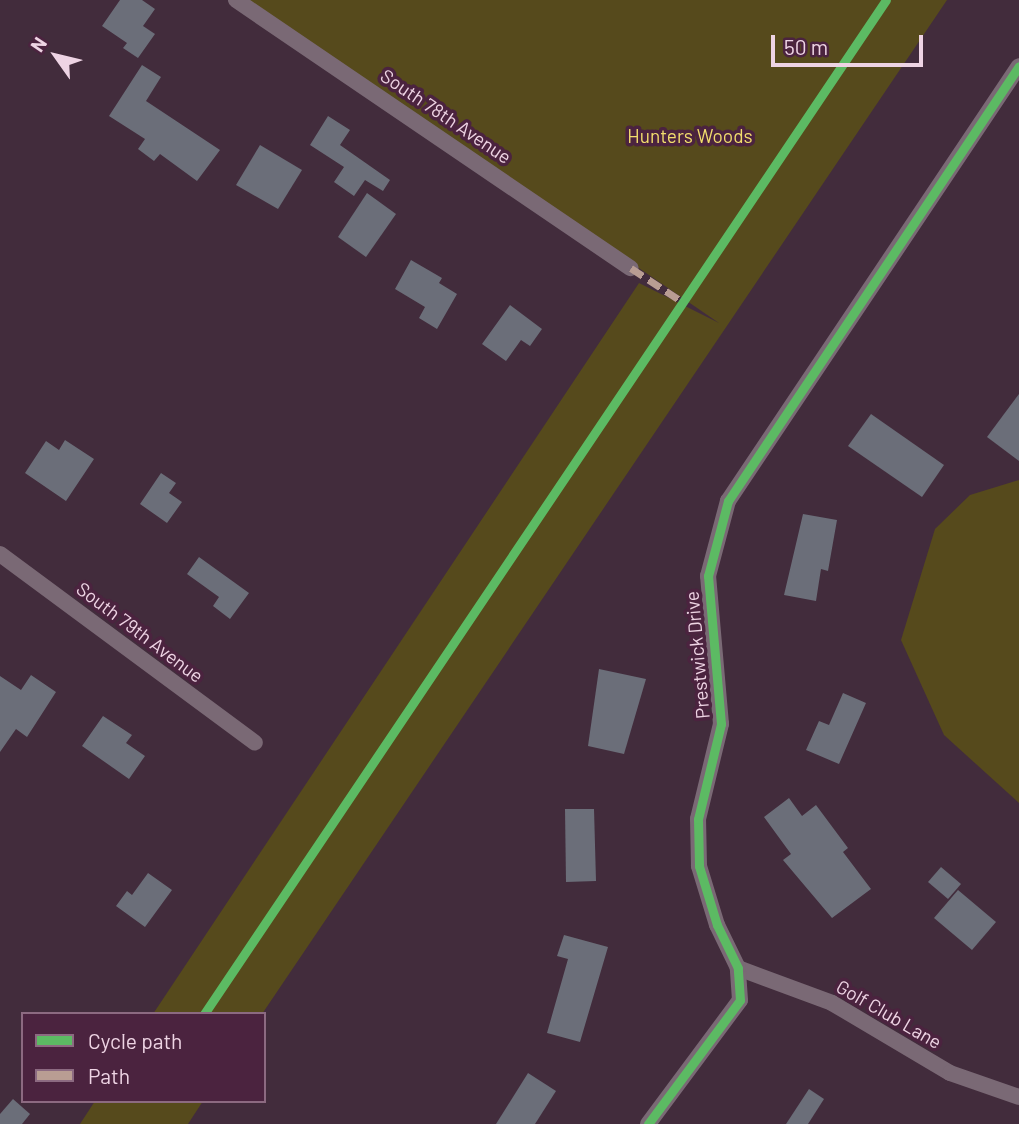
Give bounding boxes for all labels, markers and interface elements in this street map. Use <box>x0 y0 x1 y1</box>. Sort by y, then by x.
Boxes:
north arrow <box>21 21 91 91</box>
scale bar <box>774 21 926 65</box>
text: N <box>25 32 51 56</box>
text: 50 m <box>784 34 828 59</box>
street label: South 78th Avenue <box>376 64 516 168</box>
park label: Hunters Woods <box>627 125 753 147</box>
street label: South 79th Avenue <box>72 577 208 687</box>
street label: Prestwick Drive <box>680 590 714 720</box>
street label: Golf Club Lane <box>832 975 946 1053</box>
legend <box>21 1012 266 1103</box>
text: Cycle path <box>88 1028 182 1053</box>
text: Path <box>88 1063 130 1088</box>

